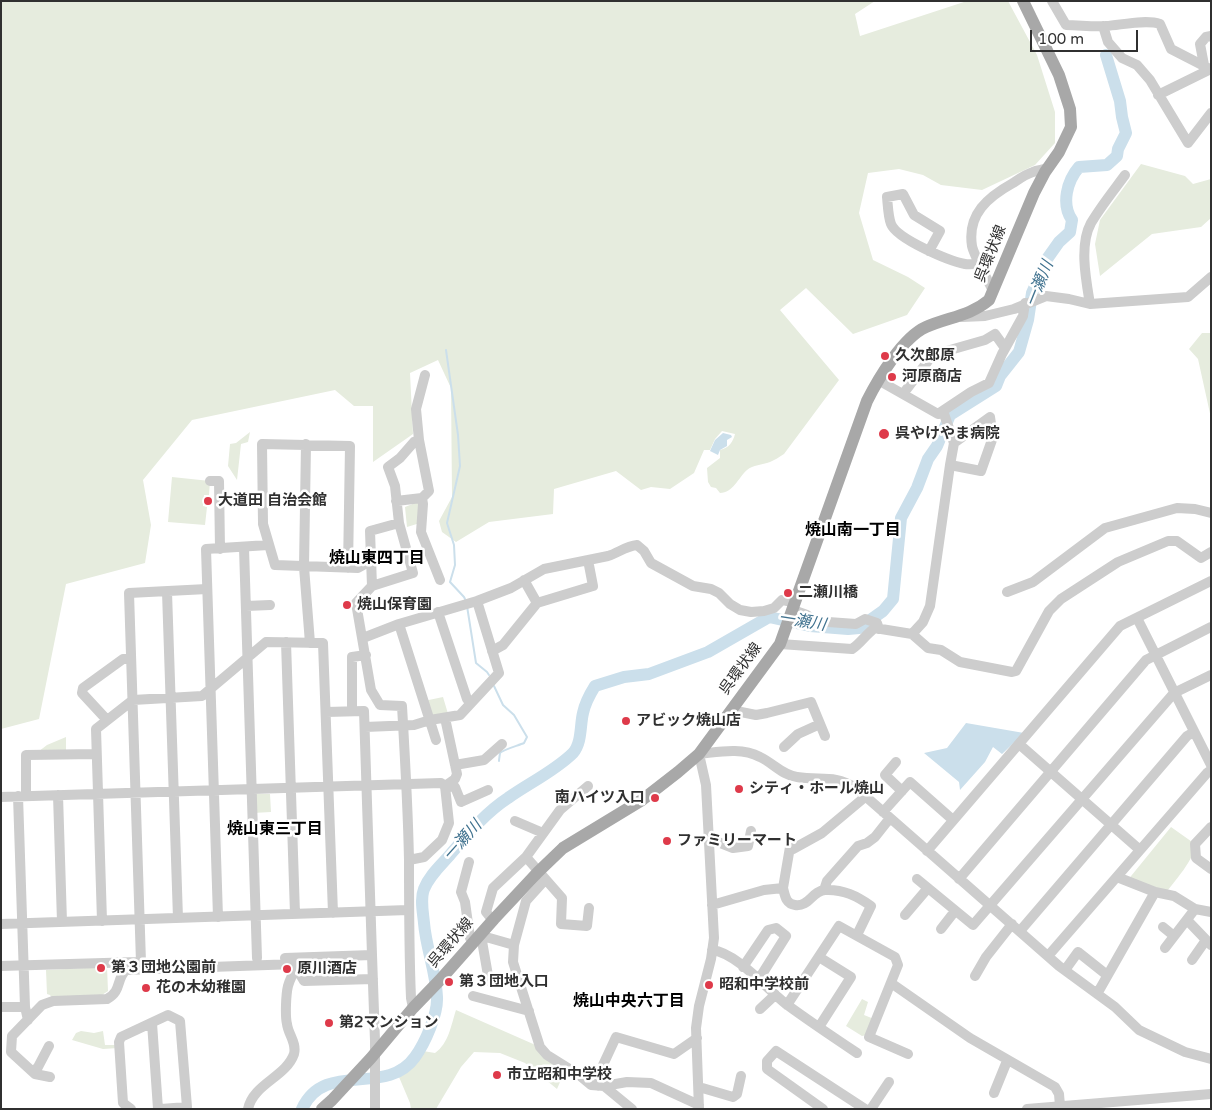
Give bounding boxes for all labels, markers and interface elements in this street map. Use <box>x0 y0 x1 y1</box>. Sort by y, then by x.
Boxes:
scale bar <box>1032 20 1140 52</box>
text: 100 m <box>1038 30 1084 48</box>
street label: 呉環状線 <box>971 223 1011 285</box>
water label: 一瀬川 <box>1022 258 1058 310</box>
place label: 久次郎原 <box>895 347 955 365</box>
marker: 久次郎原 <box>879 350 891 362</box>
place label: 河原商店 <box>902 368 962 386</box>
marker: 河原商店 <box>886 371 898 383</box>
place label: 呉やけやま病院 <box>895 425 1000 443</box>
marker: 呉やけやま病院 <box>877 427 891 441</box>
place label: 大道田 自治会館 <box>218 492 327 510</box>
marker: 大道田 自治会館 <box>202 495 214 507</box>
district label: 焼山南一丁目 <box>805 521 901 541</box>
district label: 焼山東四丁目 <box>329 549 425 569</box>
place label: 二瀬川橋 <box>798 584 858 602</box>
marker: 二瀬川橋 <box>782 587 794 599</box>
place label: 焼山保育園 <box>357 596 432 614</box>
marker: 焼山保育園 <box>341 599 353 611</box>
water label: 一瀬川 <box>777 609 827 635</box>
street label: 呉環状線 <box>716 639 766 699</box>
place label: アビック焼山店 <box>636 712 741 730</box>
marker: アビック焼山店 <box>620 715 632 727</box>
place label: シティ・ホール焼山 <box>749 780 884 798</box>
marker: シティ・ホール焼山 <box>733 783 745 795</box>
place label: 南ハイツ入口 <box>555 789 645 807</box>
marker: 南ハイツ入口 <box>649 792 661 804</box>
water label: 一瀬川 <box>440 817 486 865</box>
district label: 焼山東三丁目 <box>227 820 323 840</box>
place label: ファミリーマート <box>677 832 797 850</box>
marker: ファミリーマート <box>661 835 673 847</box>
street label: 呉環状線 <box>425 914 477 972</box>
place label: 第３団地公園前 <box>111 959 216 977</box>
place label: 原川酒店 <box>297 960 357 978</box>
marker: 第３団地公園前 <box>95 962 107 974</box>
marker: 原川酒店 <box>281 963 293 975</box>
place label: 第３団地入口 <box>459 973 549 991</box>
marker: 第３団地入口 <box>443 976 455 988</box>
place label: 昭和中学校前 <box>719 976 809 994</box>
place label: 花の木幼稚園 <box>156 979 246 997</box>
marker: 昭和中学校前 <box>703 979 715 991</box>
marker: 花の木幼稚園 <box>140 982 152 994</box>
district label: 焼山中央六丁目 <box>573 992 685 1012</box>
place label: 第2マンション <box>339 1014 438 1032</box>
marker: 第2マンション <box>323 1017 335 1029</box>
place label: 市立昭和中学校 <box>507 1066 612 1084</box>
marker: 市立昭和中学校 <box>491 1069 503 1081</box>

